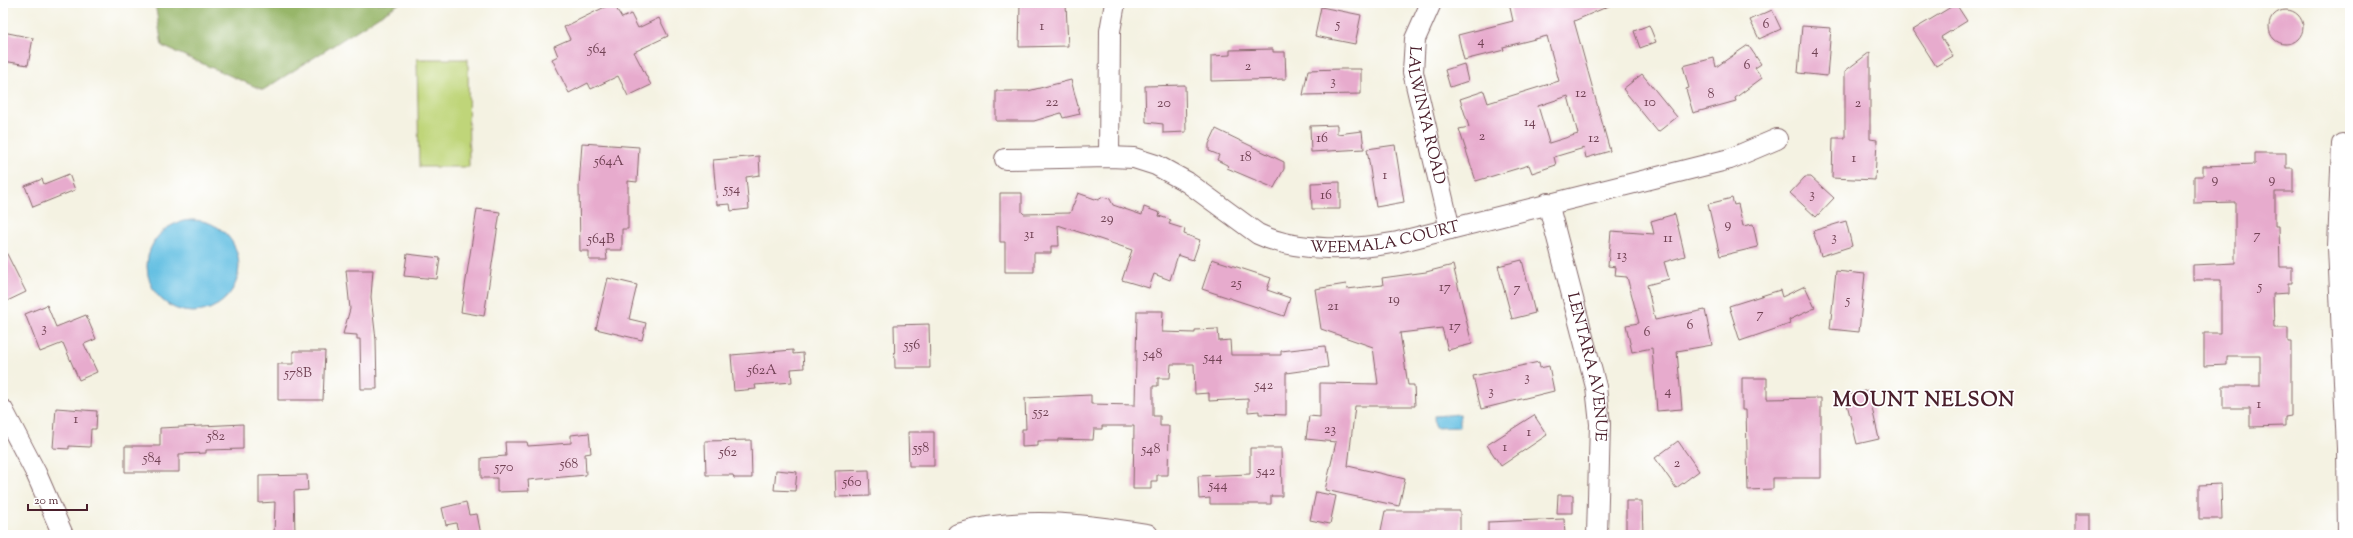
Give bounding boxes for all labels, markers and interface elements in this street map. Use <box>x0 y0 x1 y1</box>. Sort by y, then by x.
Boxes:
house number: 5 <box>1335 15 1341 35</box>
house number: 6 <box>1763 15 1770 35</box>
house number: 1 <box>1040 17 1045 37</box>
house number: 4 <box>1477 32 1485 52</box>
house number: 564 <box>587 40 606 60</box>
house number: 4 <box>1811 41 1819 61</box>
street label: LALWINYA ROAD <box>1401 45 1451 187</box>
house number: 6 <box>1744 56 1751 76</box>
house number: 2 <box>1245 57 1252 77</box>
house number: 3 <box>1330 72 1336 92</box>
house number: 12 <box>1575 84 1587 104</box>
house number: 8 <box>1708 85 1715 105</box>
house number: 22 <box>1045 93 1059 113</box>
house number: 10 <box>1644 93 1656 113</box>
house number: 20 <box>1157 94 1171 114</box>
house number: 2 <box>1855 94 1862 114</box>
house number: 14 <box>1524 113 1536 133</box>
house number: 2 <box>1479 127 1486 147</box>
house number: 16 <box>1316 129 1328 149</box>
house number: 12 <box>1588 129 1600 149</box>
house number: 18 <box>1240 148 1252 168</box>
house number: 1 <box>1852 149 1857 169</box>
house number: 564A <box>593 152 625 172</box>
house number: 1 <box>1383 166 1388 186</box>
house number: 9 <box>2212 170 2219 190</box>
house number: 9 <box>2269 170 2276 190</box>
house number: 554 <box>723 180 740 200</box>
house number: 3 <box>1809 185 1815 205</box>
house number: 16 <box>1320 186 1332 206</box>
house number: 29 <box>1100 209 1114 229</box>
house number: 9 <box>1725 215 1732 235</box>
street label: WEEMALA COURT <box>1309 216 1462 260</box>
house number: 31 <box>1024 225 1034 245</box>
house number: 7 <box>2253 226 2261 246</box>
house number: 3 <box>1831 228 1837 248</box>
house number: 11 <box>1663 229 1673 249</box>
house number: 564B <box>586 230 615 250</box>
house number: 13 <box>1617 246 1628 266</box>
house number: 25 <box>1230 274 1242 294</box>
house number: 5 <box>2257 277 2263 297</box>
house number: 17 <box>1439 278 1451 298</box>
house number: 7 <box>1513 279 1521 299</box>
house number: 19 <box>1388 290 1400 310</box>
street label: LENTARA AVENUE <box>1560 290 1612 442</box>
house number: 5 <box>1845 291 1851 311</box>
house number: 21 <box>1327 297 1339 317</box>
house number: 7 <box>1756 305 1764 325</box>
house number: 6 <box>1687 316 1694 336</box>
house number: 17 <box>1449 317 1461 337</box>
house number: 3 <box>41 319 47 339</box>
house number: 6 <box>1644 323 1651 343</box>
house number: 556 <box>903 336 920 356</box>
house number: 548 <box>1143 345 1162 365</box>
house number: 544 <box>1203 348 1222 368</box>
house number: 562A <box>746 361 777 381</box>
house number: 578B <box>283 364 312 384</box>
house number: 3 <box>1524 368 1530 388</box>
house number: 542 <box>1254 376 1274 396</box>
house number: 3 <box>1488 382 1494 402</box>
house number: 4 <box>1664 382 1672 402</box>
district label: MOUNT NELSON <box>1833 387 2015 416</box>
house number: 1 <box>2257 395 2262 415</box>
house number: 552 <box>1032 403 1050 423</box>
house number: 1 <box>74 410 79 430</box>
house number: 23 <box>1324 420 1336 440</box>
house number: 1 <box>1527 423 1532 443</box>
house number: 582 <box>206 427 226 447</box>
house number: 1 <box>1503 438 1508 458</box>
house number: 558 <box>912 439 929 459</box>
house number: 548 <box>1141 440 1160 460</box>
house number: 562 <box>718 443 738 463</box>
house number: 584 <box>142 449 161 469</box>
house number: 2 <box>1674 454 1681 474</box>
house number: 568 <box>559 455 578 475</box>
house number: 570 <box>494 458 513 478</box>
house number: 542 <box>1256 462 1276 482</box>
house number: 560 <box>841 473 862 493</box>
house number: 544 <box>1208 476 1227 496</box>
scale bar <box>28 486 87 512</box>
text: 20 m <box>34 492 59 510</box>

